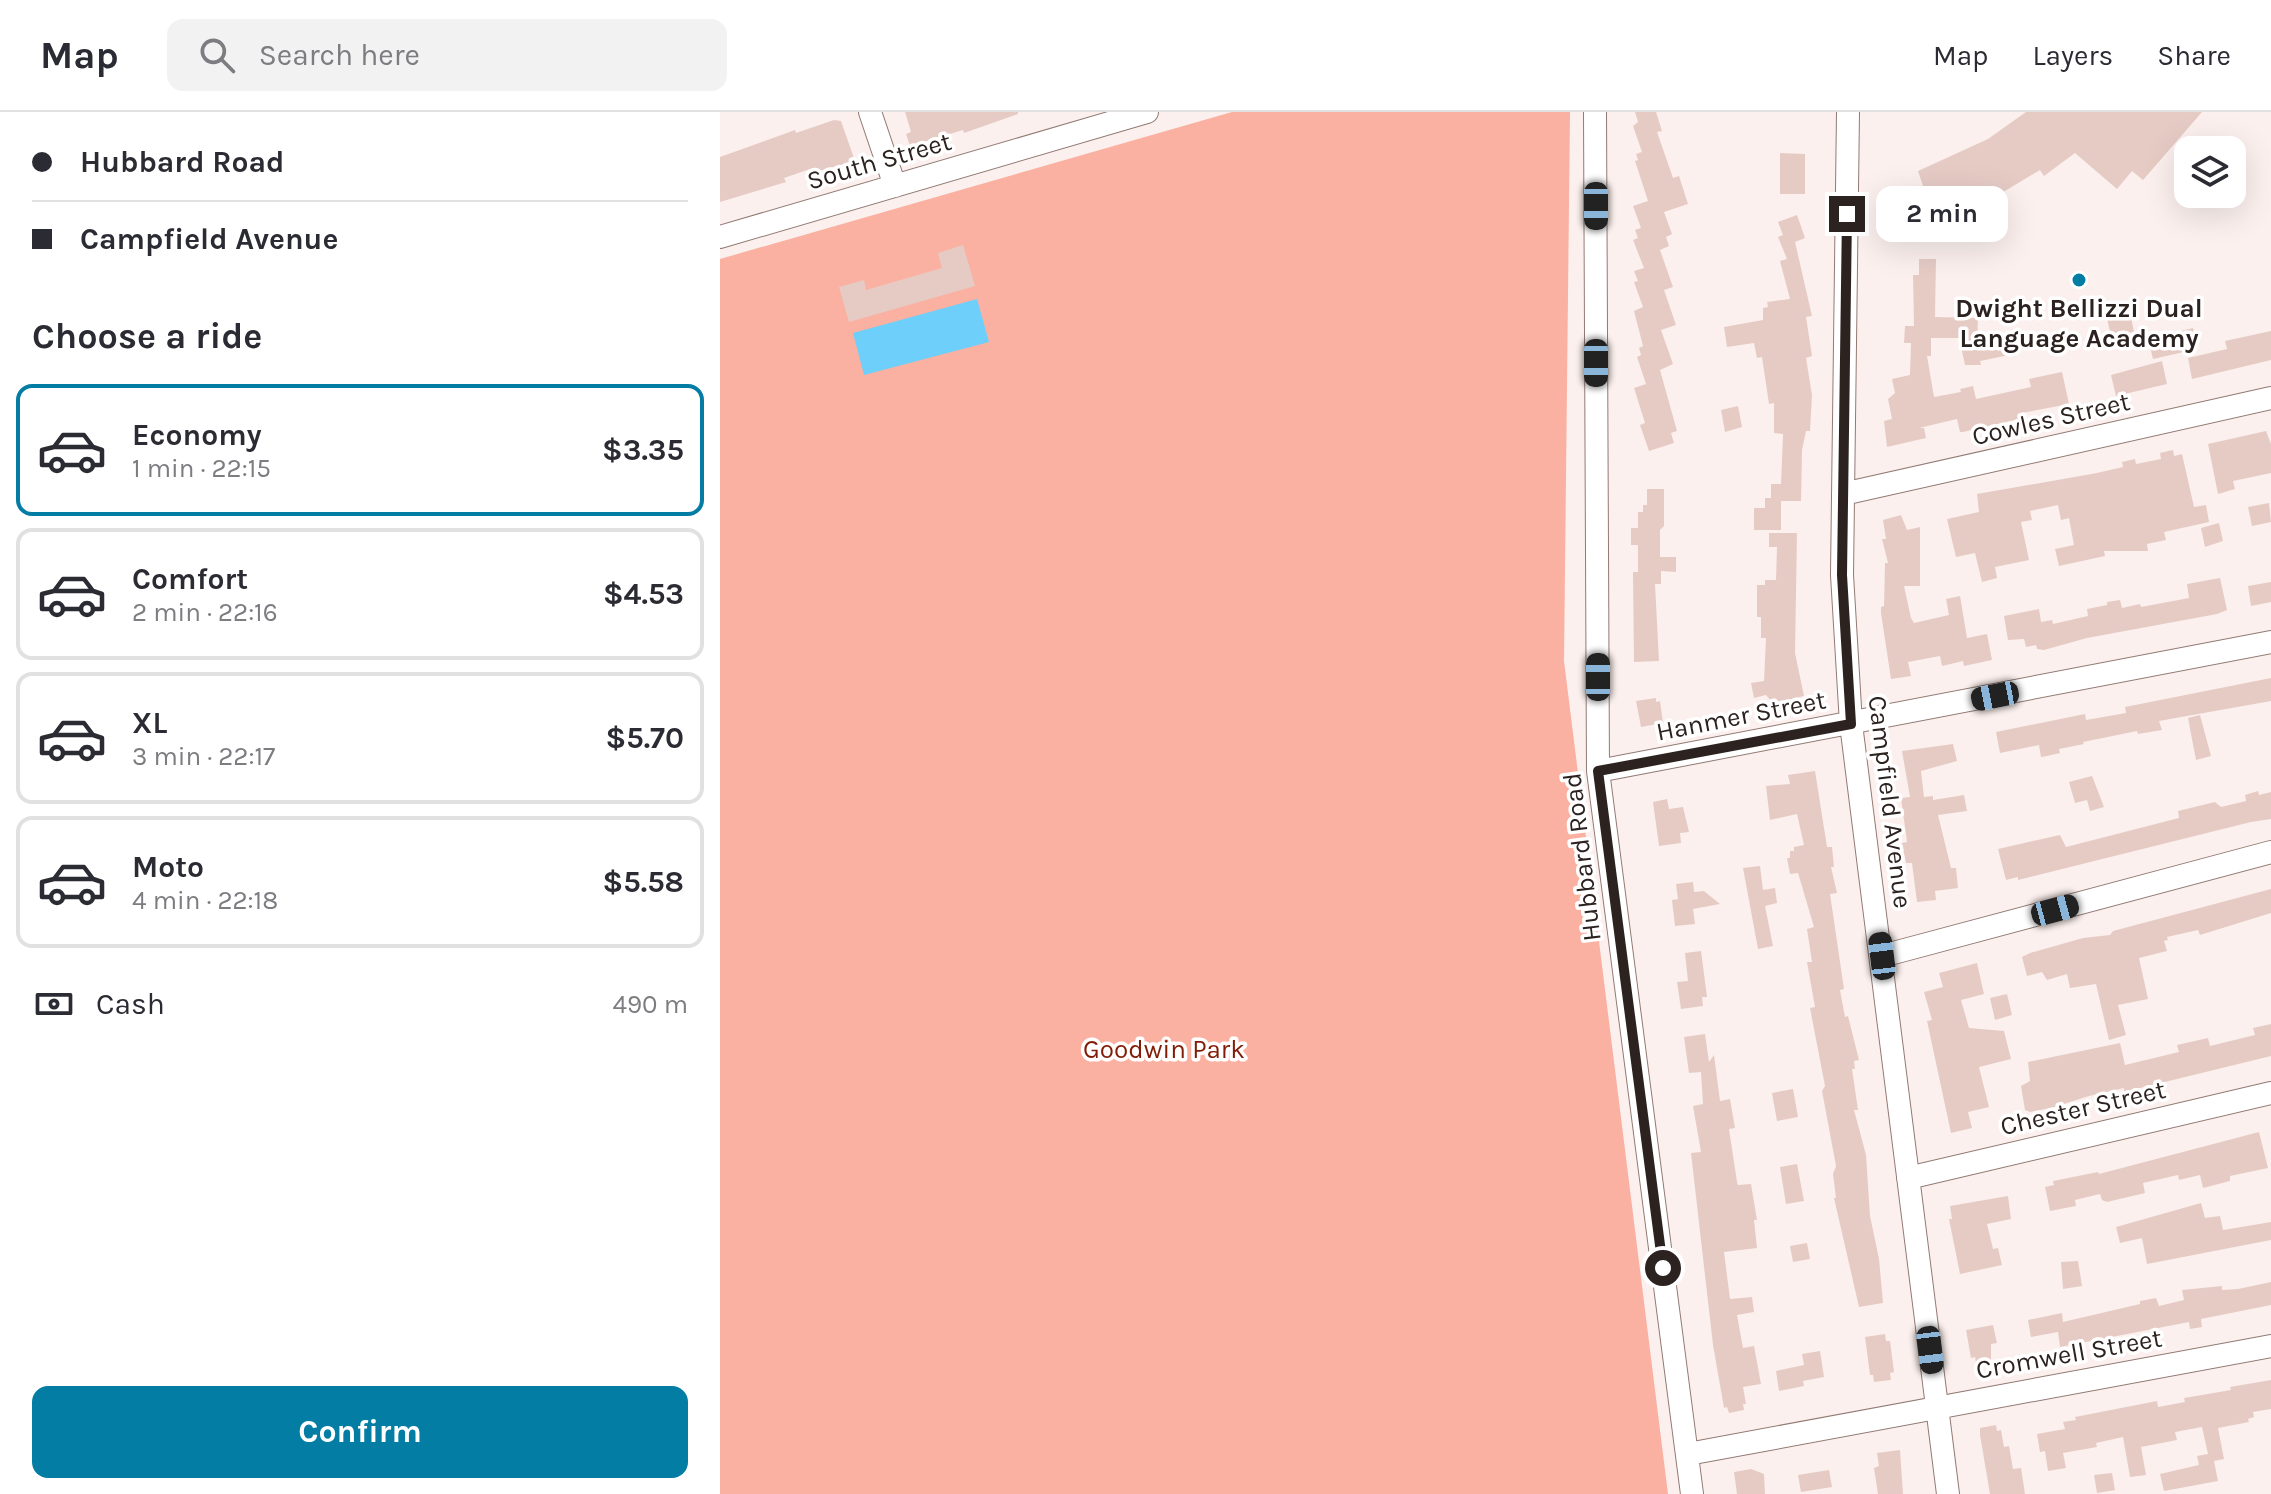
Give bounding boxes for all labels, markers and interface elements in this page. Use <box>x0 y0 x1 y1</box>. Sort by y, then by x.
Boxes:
search box <box>167 19 727 91</box>
text: Map <box>40 33 119 78</box>
icon: search <box>195 33 239 77</box>
text: Search here <box>259 37 420 73</box>
text: Map <box>1933 39 1988 72</box>
text: Layers <box>2032 39 2113 72</box>
text: Share <box>2157 39 2231 72</box>
street label: South Street <box>803 126 955 196</box>
map controls <box>2174 136 2246 208</box>
button: layers <box>2174 136 2246 208</box>
text: Hubbard Road <box>80 144 284 180</box>
car <box>1584 182 1608 230</box>
callout: 2 min <box>1875 186 2007 242</box>
route end <box>1829 196 1865 232</box>
text: 2 min <box>1906 198 1978 229</box>
text: Campfield Avenue <box>80 221 338 257</box>
marker: Dwight Bellizzi Dual Language Academy <box>2070 271 2088 289</box>
place label: Dwight Bellizzi Dual Language Academy <box>1955 293 2203 354</box>
text: Choose a ride <box>32 315 262 357</box>
car <box>1584 339 1608 387</box>
street label: Cowles Street <box>1969 386 2133 452</box>
icon: car <box>36 414 108 486</box>
text: Economy <box>132 417 262 453</box>
text: $3.35 <box>602 432 684 468</box>
text: 1 min · 22:15 <box>132 453 271 484</box>
icon: car <box>36 558 108 630</box>
text: Comfort <box>132 561 248 597</box>
text: $4.53 <box>603 576 684 612</box>
text: 2 min · 22:16 <box>132 597 278 628</box>
car <box>1586 653 1610 701</box>
car <box>1969 680 2021 712</box>
street label: Hanmer Street <box>1654 684 1829 748</box>
street label: Campfield Avenue <box>1862 694 1918 910</box>
icon: car <box>36 702 108 774</box>
text: XL <box>132 705 167 741</box>
text: $5.70 <box>606 720 684 756</box>
text: 3 min · 22:17 <box>132 741 275 772</box>
street label: Hubbard Road <box>1556 771 1608 943</box>
icon: car <box>36 846 108 918</box>
text: Moto <box>132 849 204 885</box>
text: $5.58 <box>603 864 684 900</box>
text: 4 min · 22:18 <box>132 885 278 916</box>
car <box>2029 892 2081 928</box>
car <box>1867 931 1897 981</box>
icon: cash <box>32 982 76 1026</box>
text: Cash <box>96 986 165 1022</box>
text: 490 m <box>612 989 688 1020</box>
park label: Goodwin Park <box>1083 1034 1245 1065</box>
street label: Chester Street <box>1997 1074 2169 1142</box>
route start <box>1645 1250 1681 1286</box>
street label: Cromwell Street <box>1974 1322 2165 1386</box>
car <box>1915 1325 1945 1375</box>
button: Confirm <box>32 1386 688 1478</box>

